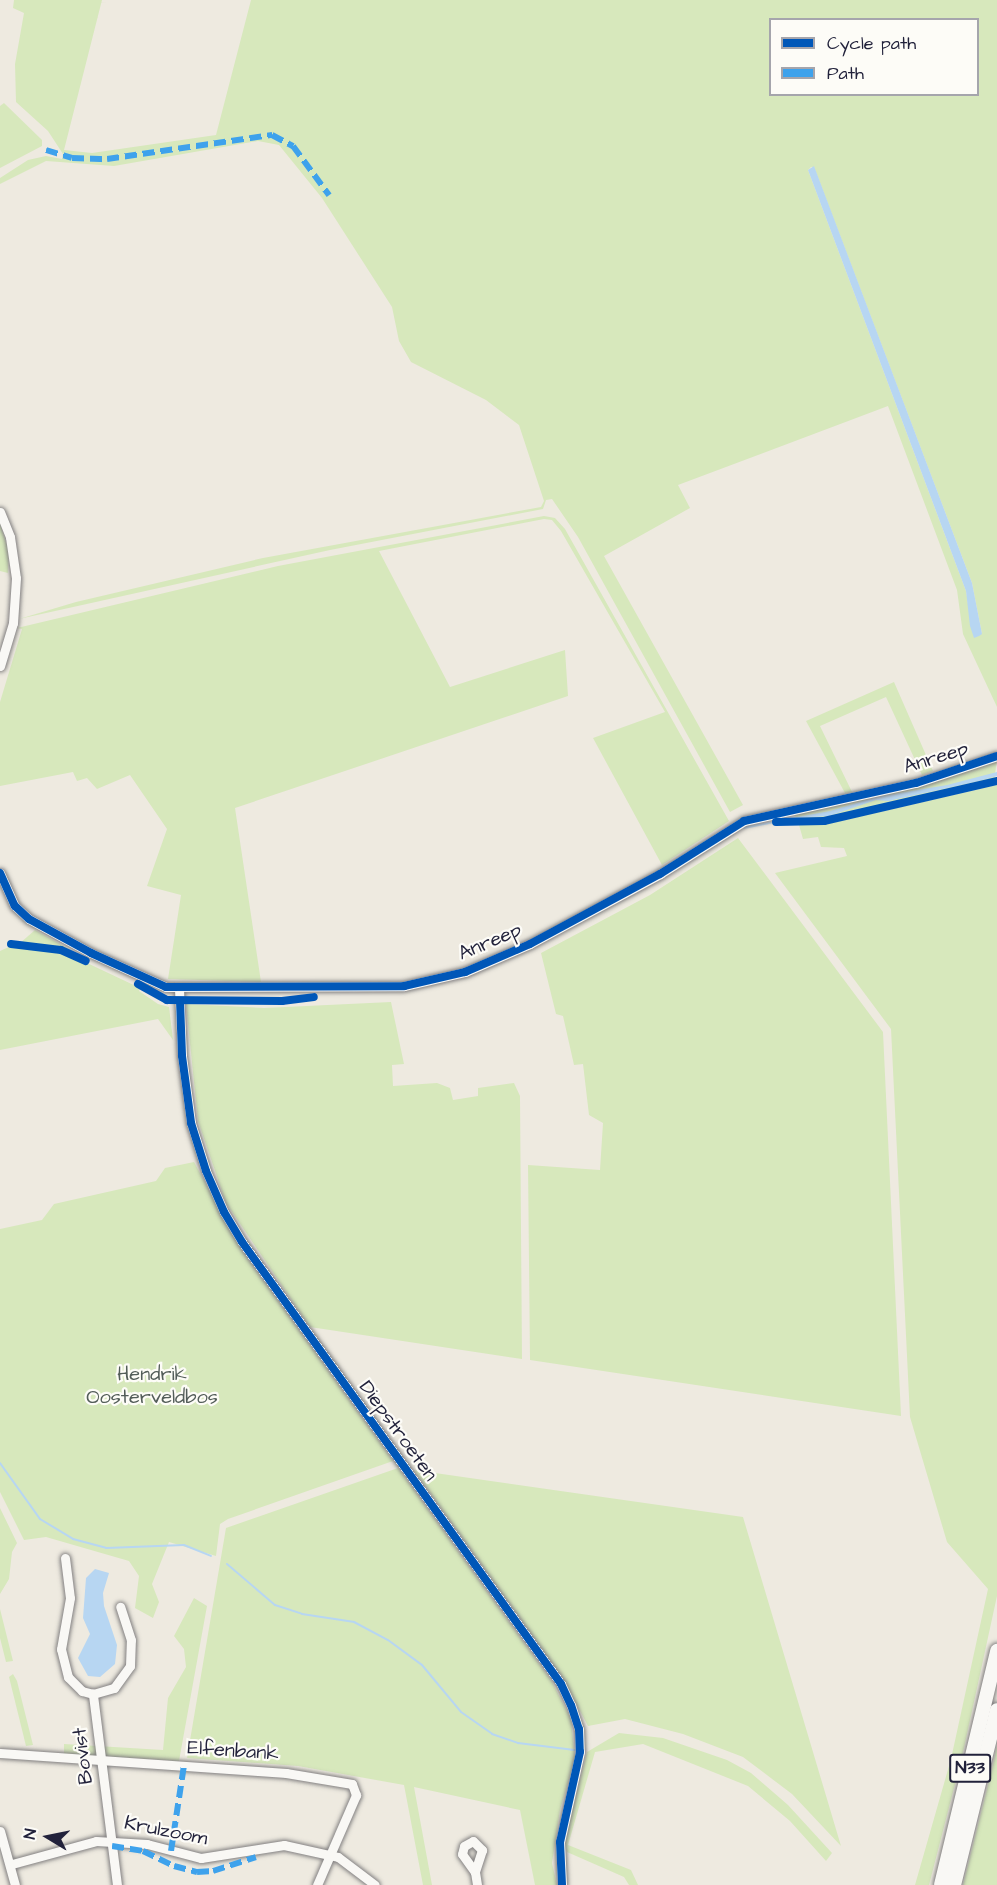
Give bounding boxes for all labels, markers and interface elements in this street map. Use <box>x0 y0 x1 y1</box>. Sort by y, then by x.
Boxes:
legend <box>769 18 979 96</box>
text: Cycle path <box>827 31 916 56</box>
text: Path <box>827 61 864 86</box>
street label: Anreep <box>901 737 971 779</box>
street label: Anreep <box>455 918 525 966</box>
park label: Hendrik Oosterveldbos <box>86 1362 218 1409</box>
street label: Diepstroeten <box>354 1376 442 1486</box>
street label: Bovist <box>68 1726 98 1786</box>
street label: Elfenbank <box>187 1736 279 1766</box>
road number: N33 <box>949 1753 991 1783</box>
north arrow <box>18 1807 78 1867</box>
street label: Krulzoom <box>122 1811 210 1851</box>
text: N <box>19 1827 42 1841</box>

